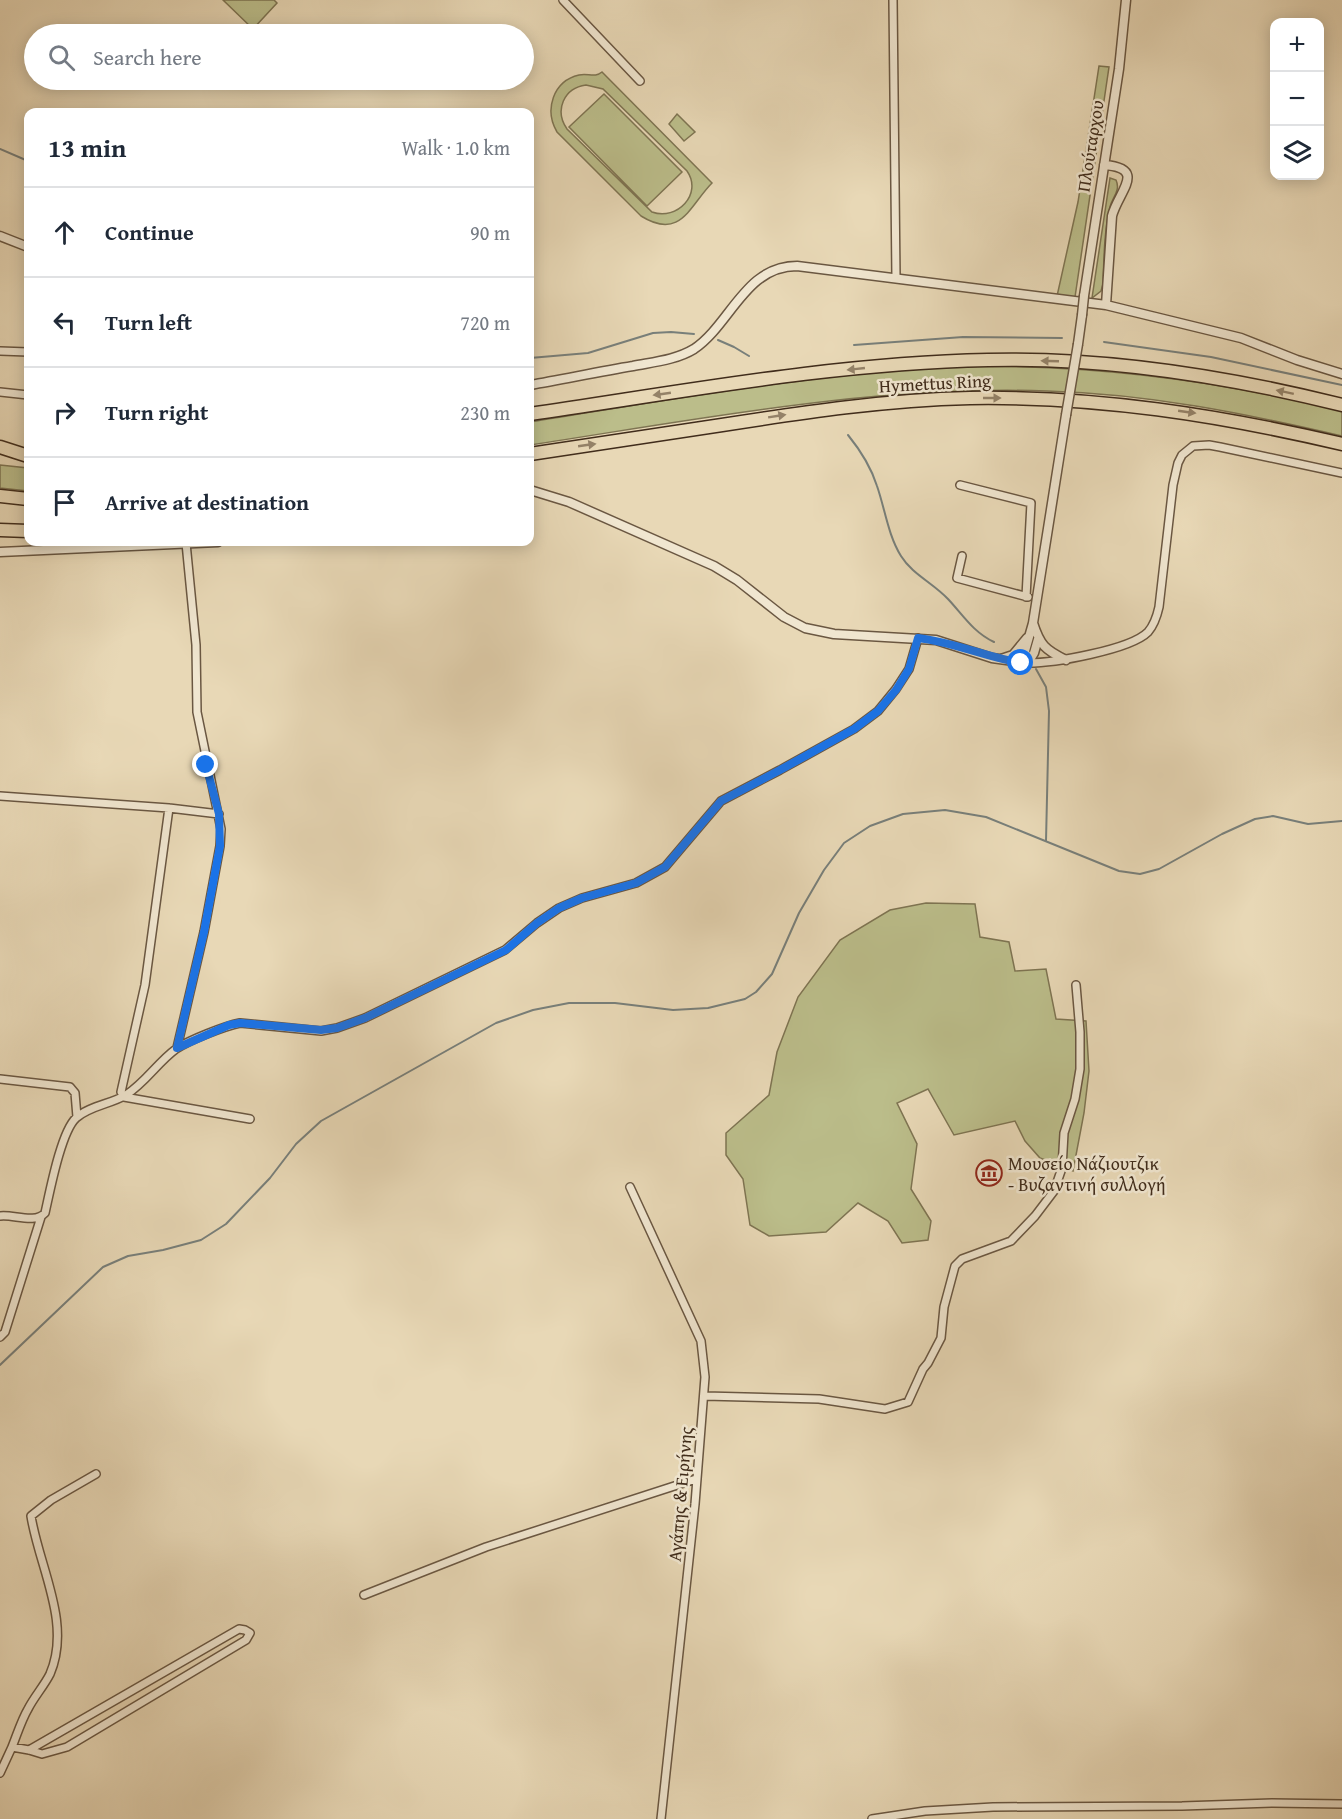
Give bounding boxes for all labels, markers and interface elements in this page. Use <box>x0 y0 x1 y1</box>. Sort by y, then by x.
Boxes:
map controls <box>1270 18 1324 180</box>
button: + <box>1270 18 1324 72</box>
search box <box>24 24 534 90</box>
icon: search <box>45 41 78 74</box>
text: Search here <box>93 41 202 73</box>
button: − <box>1270 72 1324 126</box>
street label: Πλούταρχου <box>1069 98 1111 194</box>
button: layers <box>1270 126 1324 180</box>
text: 13 min <box>48 128 126 167</box>
text: Walk · 1.0 km <box>401 133 510 162</box>
icon: ahead <box>48 216 81 249</box>
text: Continue <box>105 216 194 248</box>
text: 90 m <box>470 218 510 247</box>
icon: left <box>48 306 81 339</box>
text: Turn left <box>105 306 192 338</box>
text: 720 m <box>460 308 510 337</box>
one-way arrow <box>1041 356 1060 365</box>
one-way arrow <box>846 364 865 374</box>
street label: Hymettus Ring <box>878 367 992 399</box>
one-way arrow <box>1275 387 1294 396</box>
one-way arrow <box>653 390 672 399</box>
one-way arrow <box>983 393 1002 403</box>
icon: right <box>48 396 81 429</box>
text: Turn right <box>105 396 208 428</box>
text: 230 m <box>460 398 510 427</box>
one-way arrow <box>1177 408 1196 417</box>
one-way arrow <box>768 412 787 421</box>
one-way arrow <box>578 440 597 449</box>
icon: arrive <box>48 486 81 519</box>
text: Arrive at destination <box>105 486 309 518</box>
route start <box>1007 649 1033 675</box>
route end <box>192 751 218 777</box>
place label: Μουσείο Νάζιουτζικ - Βυζαντινή συλλογή <box>1008 1150 1166 1198</box>
museum icon: Μουσείο Νάζιουτζικ - Βυζαντινή συλλογή <box>974 1158 1004 1188</box>
street label: Αγάπης & Ειρήνης <box>661 1425 699 1563</box>

